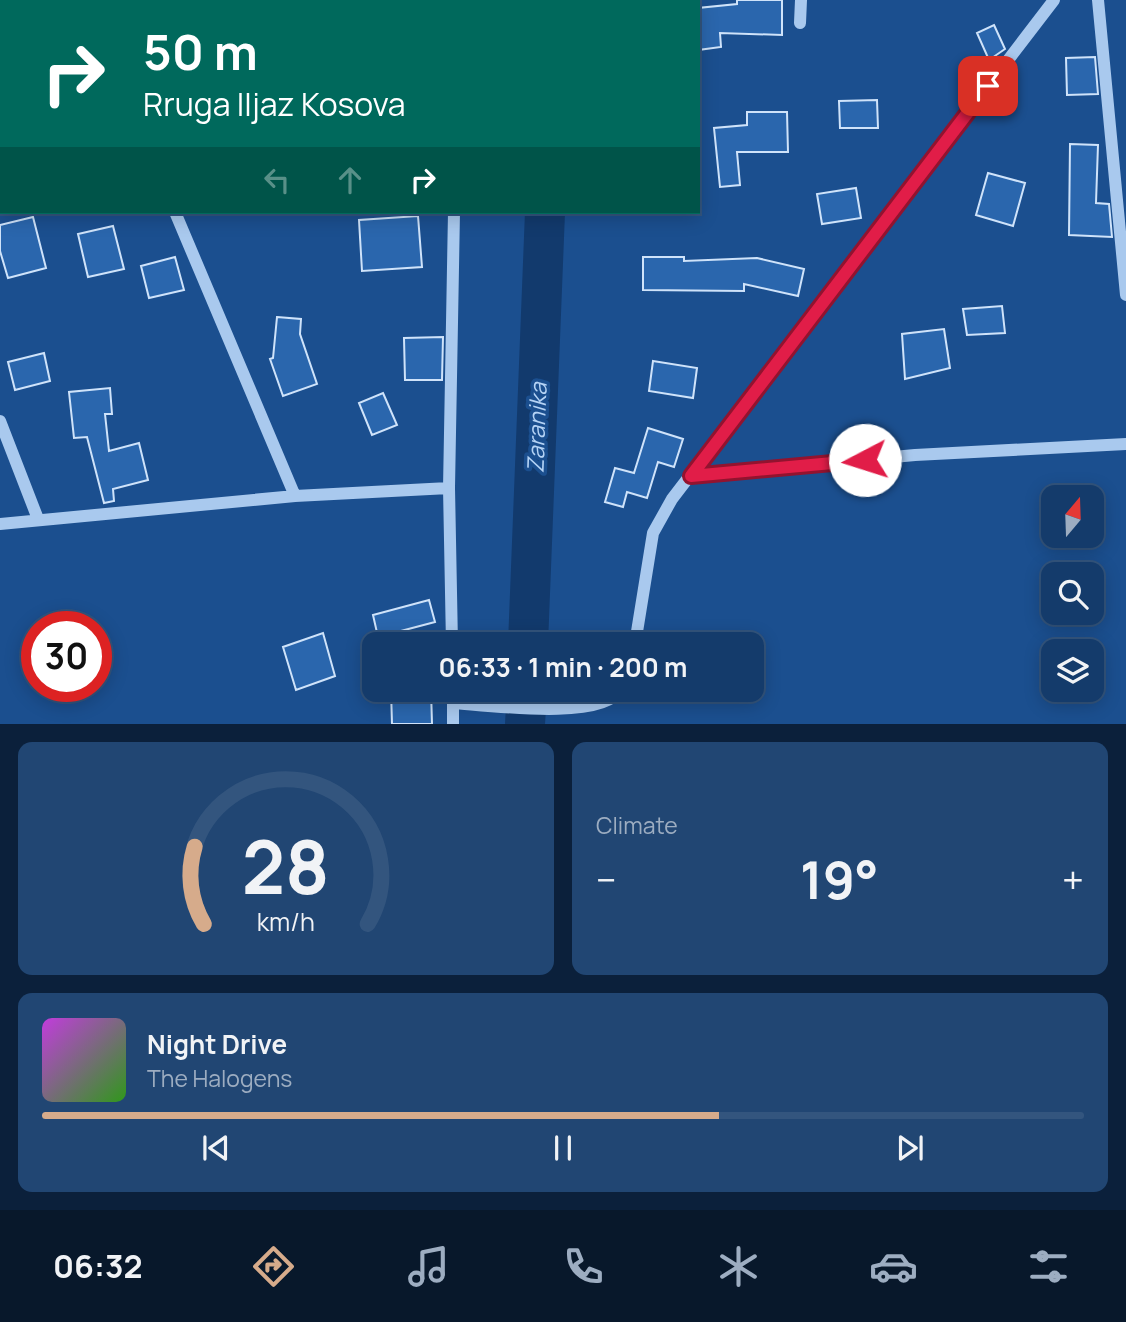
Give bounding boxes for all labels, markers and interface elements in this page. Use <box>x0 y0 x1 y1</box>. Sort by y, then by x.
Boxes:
text: 50 m <box>143 18 258 85</box>
icon: right <box>28 28 119 119</box>
pin <box>958 56 1018 116</box>
icon: arrive <box>969 67 1007 105</box>
text: Rruga Iljaz Kosova <box>143 82 406 126</box>
icon: left <box>258 161 296 199</box>
icon: ahead <box>331 161 369 199</box>
icon: right <box>404 161 442 199</box>
water label: Zaranika <box>518 381 554 474</box>
position arrow <box>828 423 902 497</box>
north arrow <box>1041 485 1104 548</box>
map controls <box>1041 485 1104 702</box>
button: search <box>1041 562 1104 625</box>
speed limit sign: 30 <box>21 611 112 702</box>
button: layers <box>1041 639 1104 702</box>
text: 06:33 · 1 min · 200 m <box>439 649 687 685</box>
text: Climate <box>596 809 678 841</box>
text: 28 <box>242 817 330 917</box>
text: 19° <box>800 844 879 915</box>
text: − <box>596 853 617 905</box>
text: + <box>1062 853 1084 905</box>
text: km/h <box>257 904 315 939</box>
text: Night Drive <box>147 1026 287 1062</box>
text: The Halogens <box>147 1062 292 1094</box>
icon: previous <box>197 1129 235 1167</box>
icon: pause <box>544 1129 582 1167</box>
icon: next <box>891 1129 929 1167</box>
icon: directions <box>249 1242 298 1291</box>
icon: music <box>404 1242 453 1291</box>
icon: phone <box>559 1242 608 1291</box>
icon: climate <box>714 1242 763 1291</box>
icon: car <box>869 1242 918 1291</box>
icon: filters <box>1024 1242 1073 1291</box>
text: 06:32 <box>53 1244 143 1288</box>

